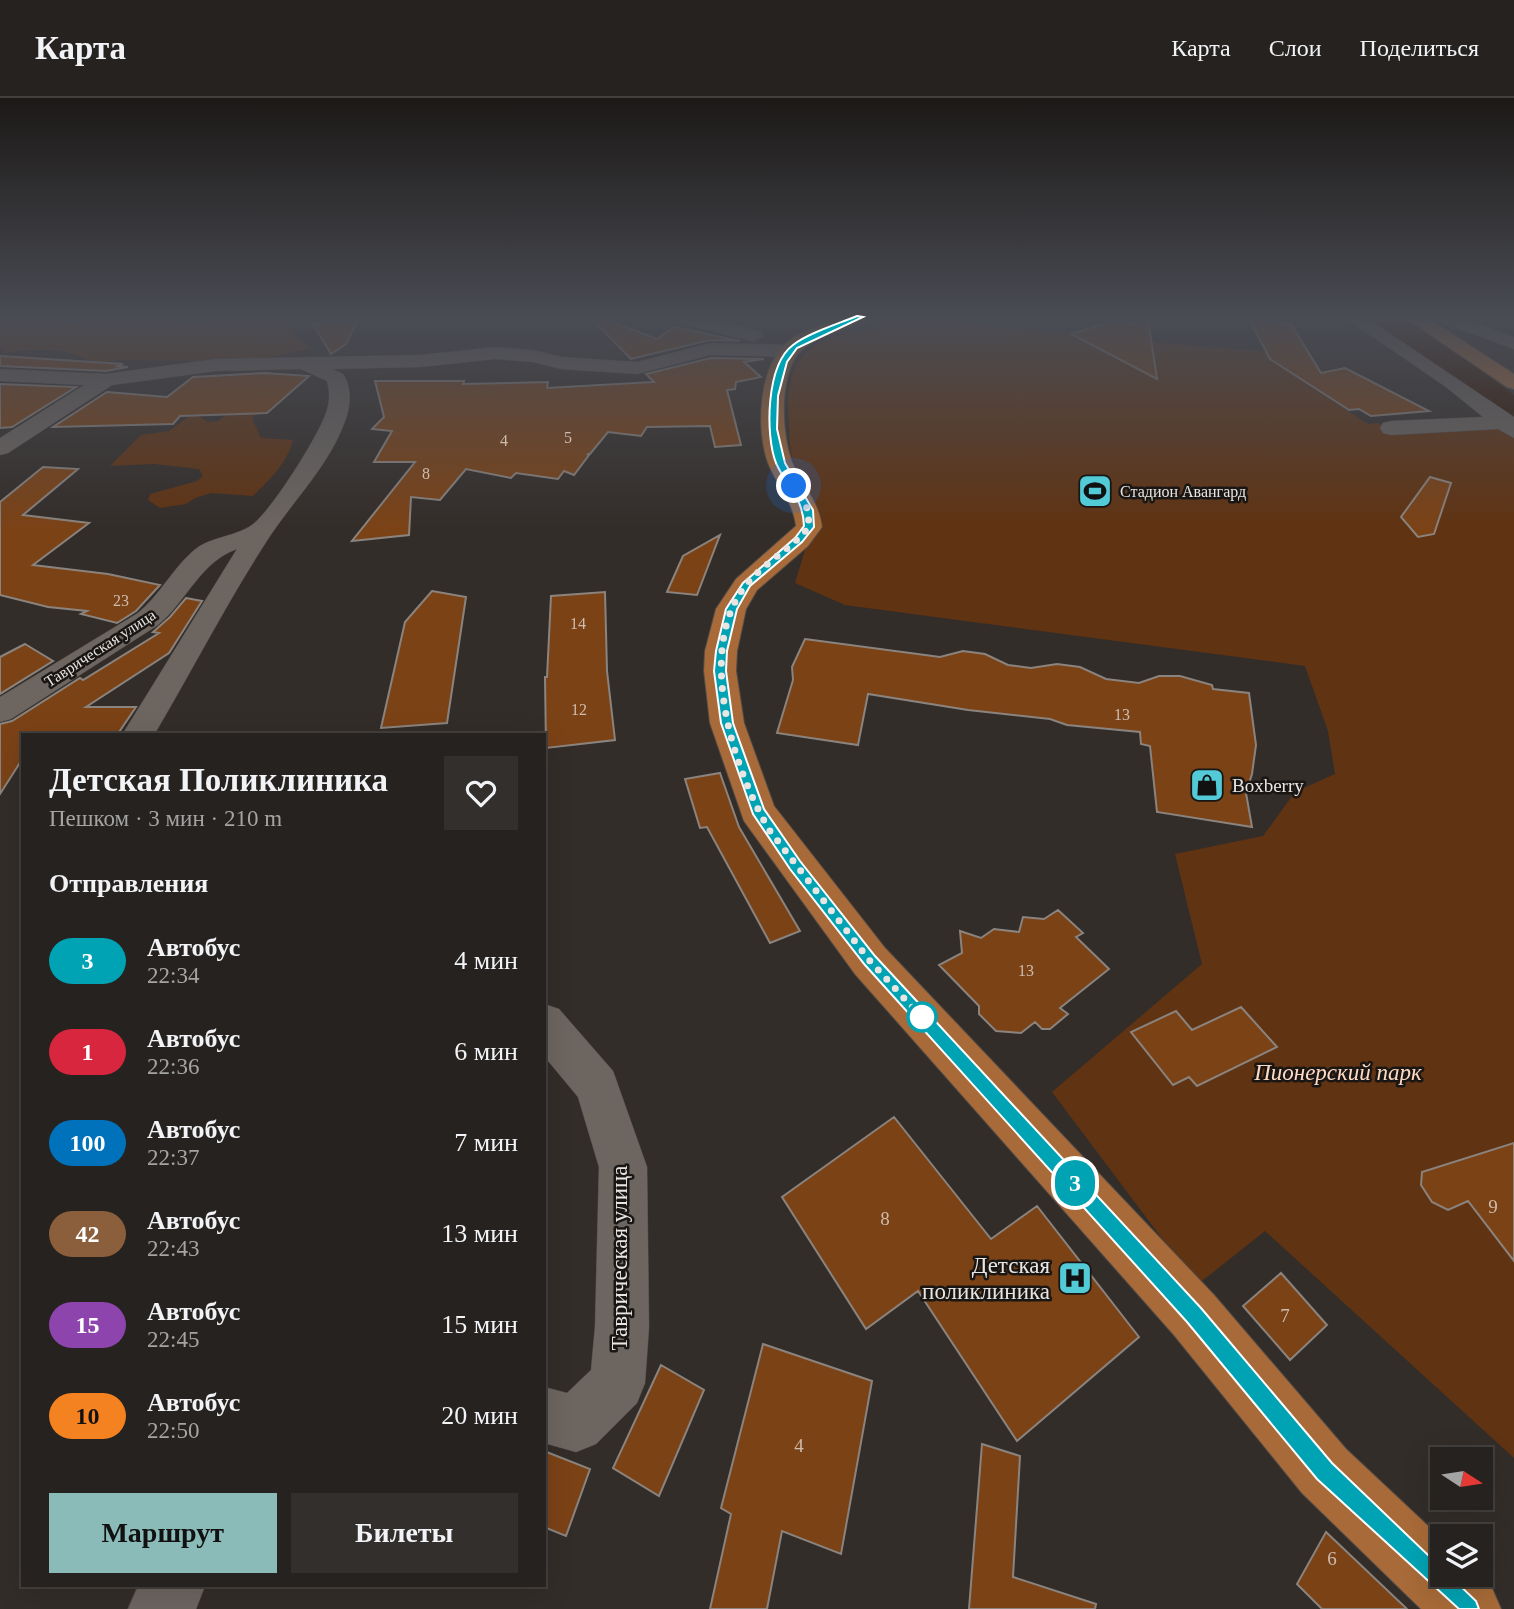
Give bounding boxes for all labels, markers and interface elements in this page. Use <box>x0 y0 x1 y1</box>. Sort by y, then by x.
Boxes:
text: Карта <box>35 30 126 66</box>
text: Карта <box>1171 35 1231 61</box>
text: Слои <box>1269 35 1322 61</box>
text: Поделиться <box>1360 35 1479 61</box>
house number: 5 <box>564 429 572 446</box>
house number: 4 <box>500 432 508 449</box>
house number: 8 <box>422 465 430 482</box>
your location <box>776 468 811 503</box>
sports icon: Стадион Авангард <box>1076 472 1114 510</box>
place label: Стадион Авангард <box>1120 483 1246 501</box>
house number: 23 <box>113 592 129 609</box>
street label: Таврическая улица <box>41 606 159 691</box>
house number: 14 <box>570 615 586 632</box>
house number: 12 <box>571 701 587 718</box>
house number: 13 <box>1114 706 1130 723</box>
button: heart <box>444 756 518 830</box>
text: Детская Поликлиника <box>49 762 388 798</box>
shop icon: Boxberry <box>1188 766 1226 804</box>
place label: Boxberry <box>1232 775 1304 796</box>
text: Пешком · 3 мин · 210 m <box>49 806 282 831</box>
text: Отправления <box>49 869 208 898</box>
text: Автобус <box>147 933 240 962</box>
text: 4 мин <box>454 946 518 975</box>
text: 3 <box>82 948 94 974</box>
house number: 13 <box>1018 962 1034 979</box>
text: 22:34 <box>147 963 199 988</box>
unlabelled marker <box>907 1002 937 1032</box>
text: Автобус <box>147 1024 240 1053</box>
text: 6 мин <box>454 1037 518 1066</box>
text: 1 <box>82 1039 94 1065</box>
text: 22:36 <box>147 1054 199 1079</box>
park label: Пионерский парк <box>1253 1060 1422 1085</box>
text: Автобус <box>147 1115 240 1144</box>
text: 7 мин <box>454 1128 518 1157</box>
text: 100 <box>70 1130 106 1156</box>
text: 22:37 <box>147 1145 199 1170</box>
line badge: 3 <box>1052 1160 1098 1206</box>
street label: Таврическая улица <box>607 1165 632 1351</box>
text: 3 <box>1069 1170 1081 1196</box>
house number: 9 <box>1488 1196 1498 1217</box>
text: Автобус <box>147 1206 240 1235</box>
house number: 8 <box>880 1208 890 1229</box>
text: 13 мин <box>441 1219 518 1248</box>
text: 42 <box>76 1221 100 1247</box>
text: 22:43 <box>147 1236 199 1261</box>
place label: Детская поликлиника <box>922 1253 1050 1304</box>
hospital icon: Детская поликлиника <box>1056 1259 1094 1297</box>
text: Автобус <box>147 1297 240 1326</box>
house number: 7 <box>1280 1305 1290 1326</box>
text: 15 мин <box>441 1310 518 1339</box>
text: 15 <box>76 1312 100 1338</box>
text: 22:45 <box>147 1327 199 1352</box>
text: Автобус <box>147 1388 240 1417</box>
text: 20 мин <box>441 1401 518 1430</box>
text: 10 <box>76 1403 100 1429</box>
text: 22:50 <box>147 1418 199 1443</box>
house number: 4 <box>794 1435 804 1456</box>
north arrow <box>1430 1447 1493 1510</box>
map controls <box>1430 1447 1493 1587</box>
button: Маршрут <box>49 1493 277 1573</box>
button: Билеты <box>291 1493 518 1573</box>
button: layers <box>1430 1524 1493 1587</box>
house number: 6 <box>1327 1548 1337 1569</box>

